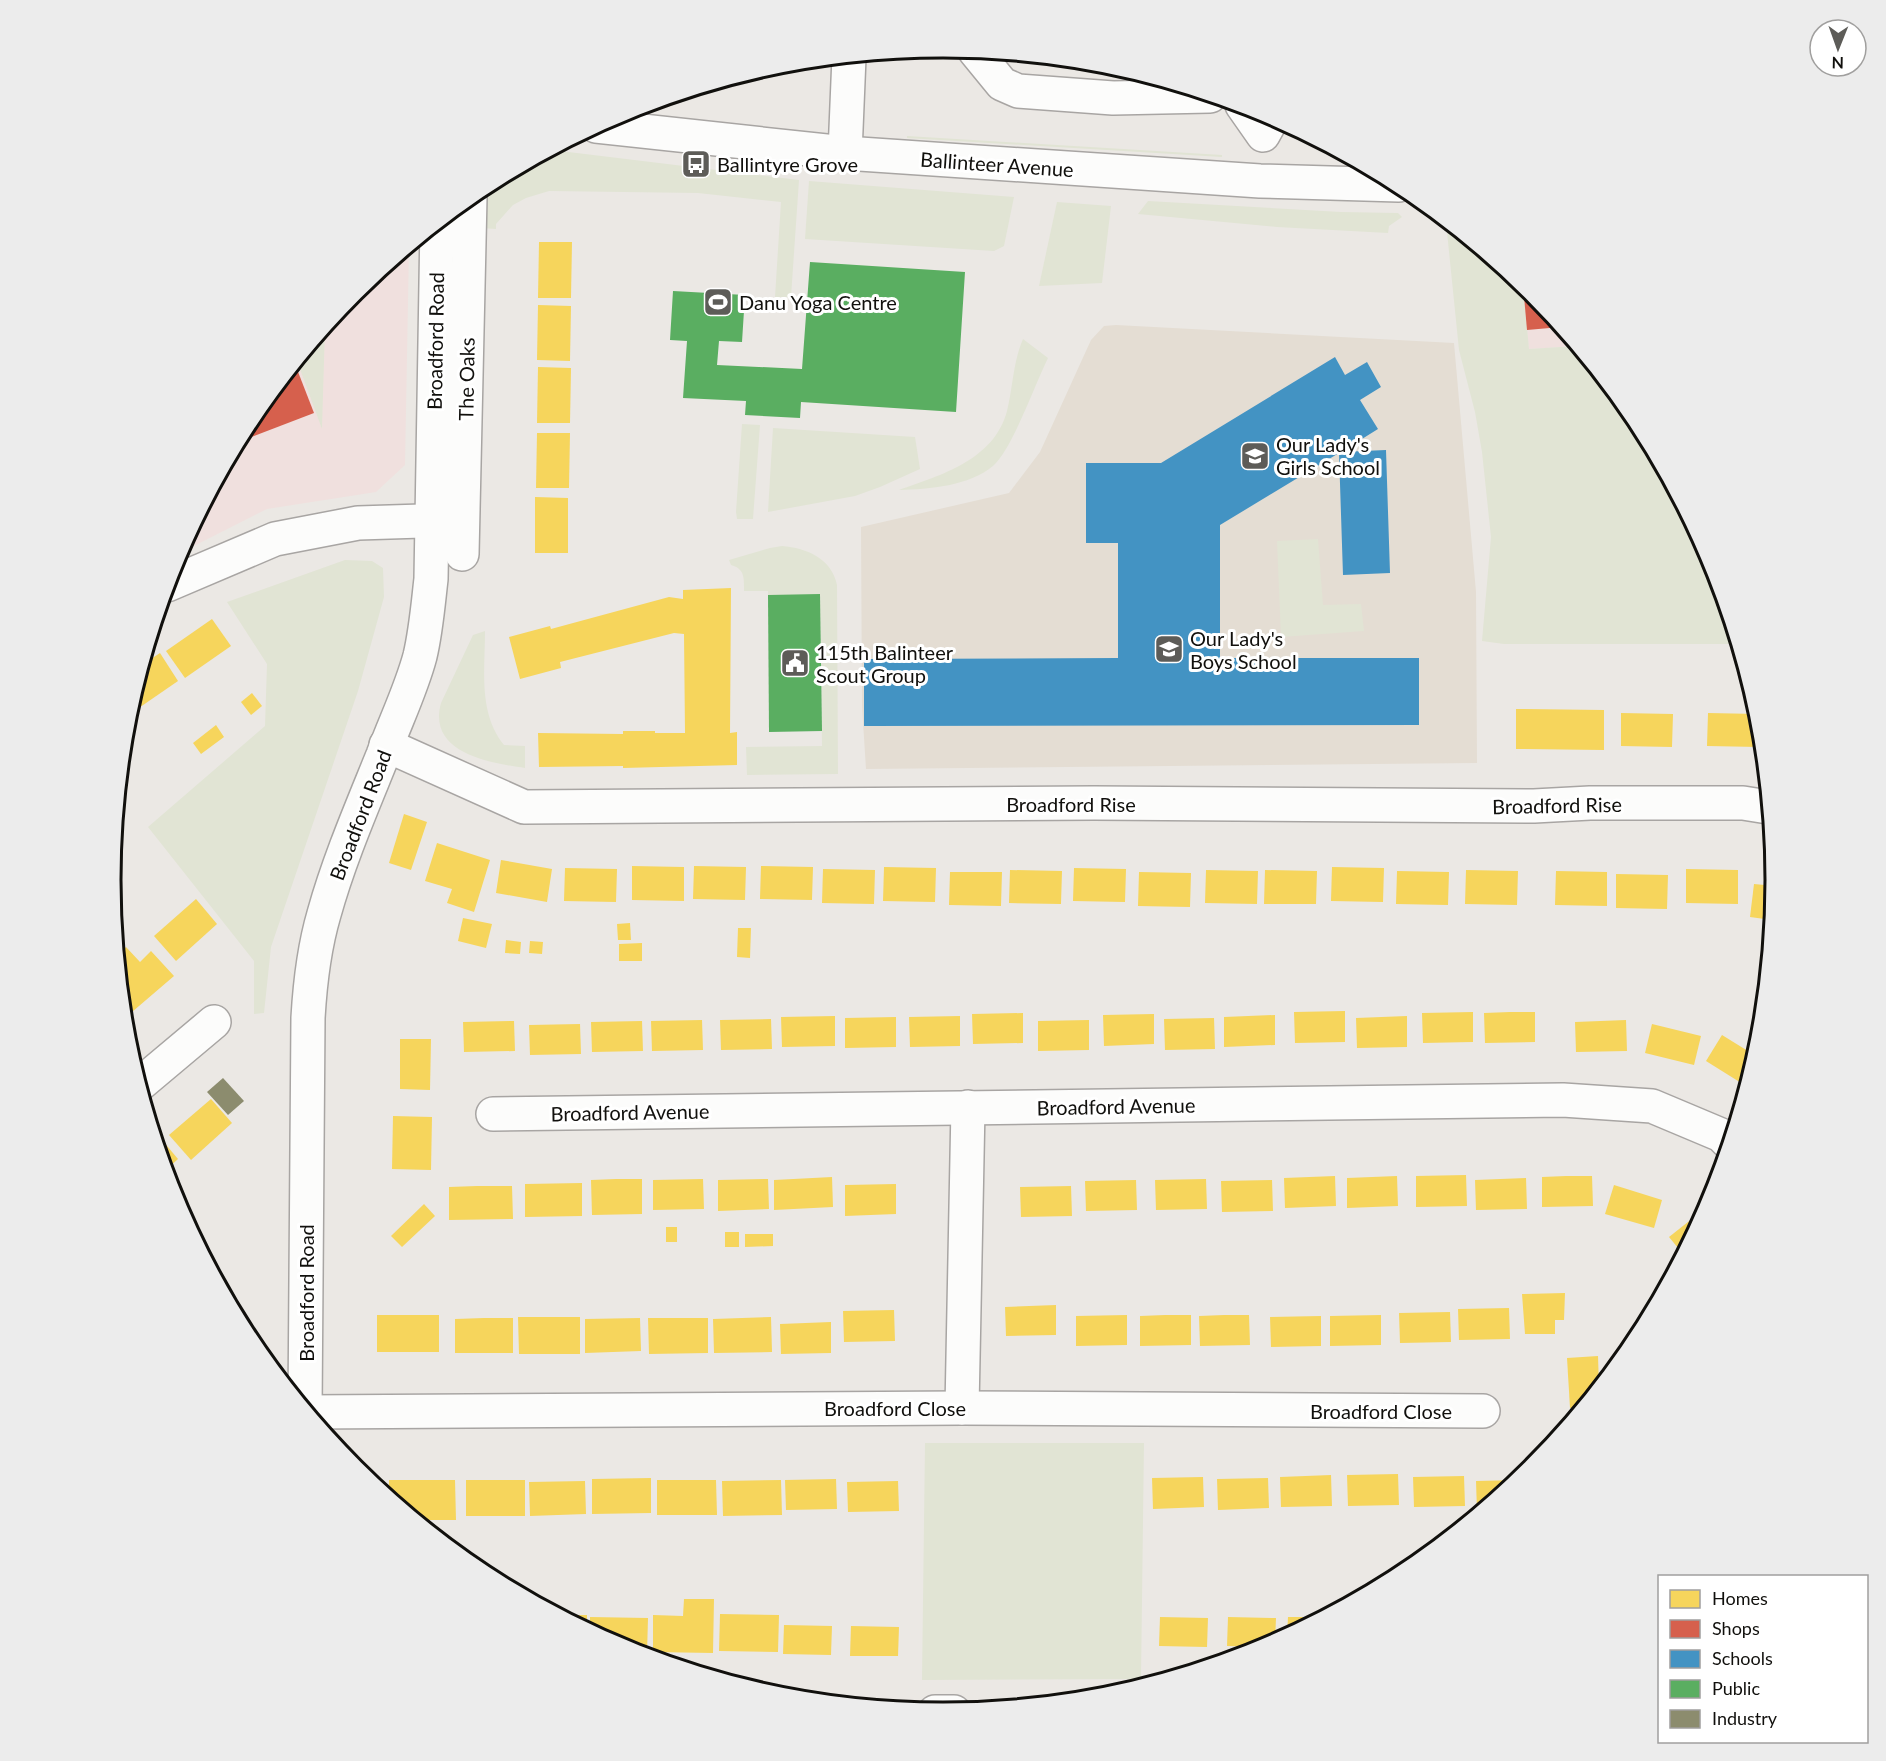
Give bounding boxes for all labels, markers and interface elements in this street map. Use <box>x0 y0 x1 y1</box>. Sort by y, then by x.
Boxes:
north arrow <box>1808 18 1868 78</box>
text: N <box>1831 54 1844 73</box>
street label: Ballinteer Avenue <box>919 147 1075 181</box>
bus stop icon: Ballintyre Grove <box>680 148 712 180</box>
place label: Ballintyre Grove <box>717 152 858 176</box>
street label: Broadford Road <box>422 272 448 410</box>
sports icon: Danu Yoga Centre <box>702 286 734 318</box>
place label: Danu Yoga Centre <box>739 290 897 314</box>
street label: The Oaks <box>453 337 479 421</box>
place label: Our Lady's Girls School <box>1276 432 1380 479</box>
school or university icon: Our Lady's Girls School <box>1239 440 1271 472</box>
place label: Our Lady's Boys School <box>1190 626 1297 673</box>
school or university icon: Our Lady's Boys School <box>1153 633 1185 665</box>
place label: 115th Balinteer Scout Group <box>816 640 954 687</box>
public building icon: 115th Balinteer Scout Group <box>779 647 811 679</box>
street label: Broadford Road <box>324 746 396 884</box>
street label: Broadford Rise <box>1006 792 1136 816</box>
street label: Broadford Rise <box>1492 792 1622 818</box>
street label: Broadford Avenue <box>1036 1093 1196 1119</box>
street label: Broadford Avenue <box>550 1099 710 1125</box>
street label: Broadford Road <box>294 1224 318 1362</box>
street label: Broadford Close <box>824 1396 966 1420</box>
street label: Broadford Close <box>1310 1399 1452 1423</box>
legend <box>1658 1575 1868 1743</box>
text: Homes <box>1712 1587 1768 1609</box>
text: Shops <box>1712 1617 1760 1639</box>
text: Schools <box>1712 1647 1773 1669</box>
text: Public <box>1712 1677 1760 1699</box>
text: Industry <box>1712 1707 1778 1729</box>

